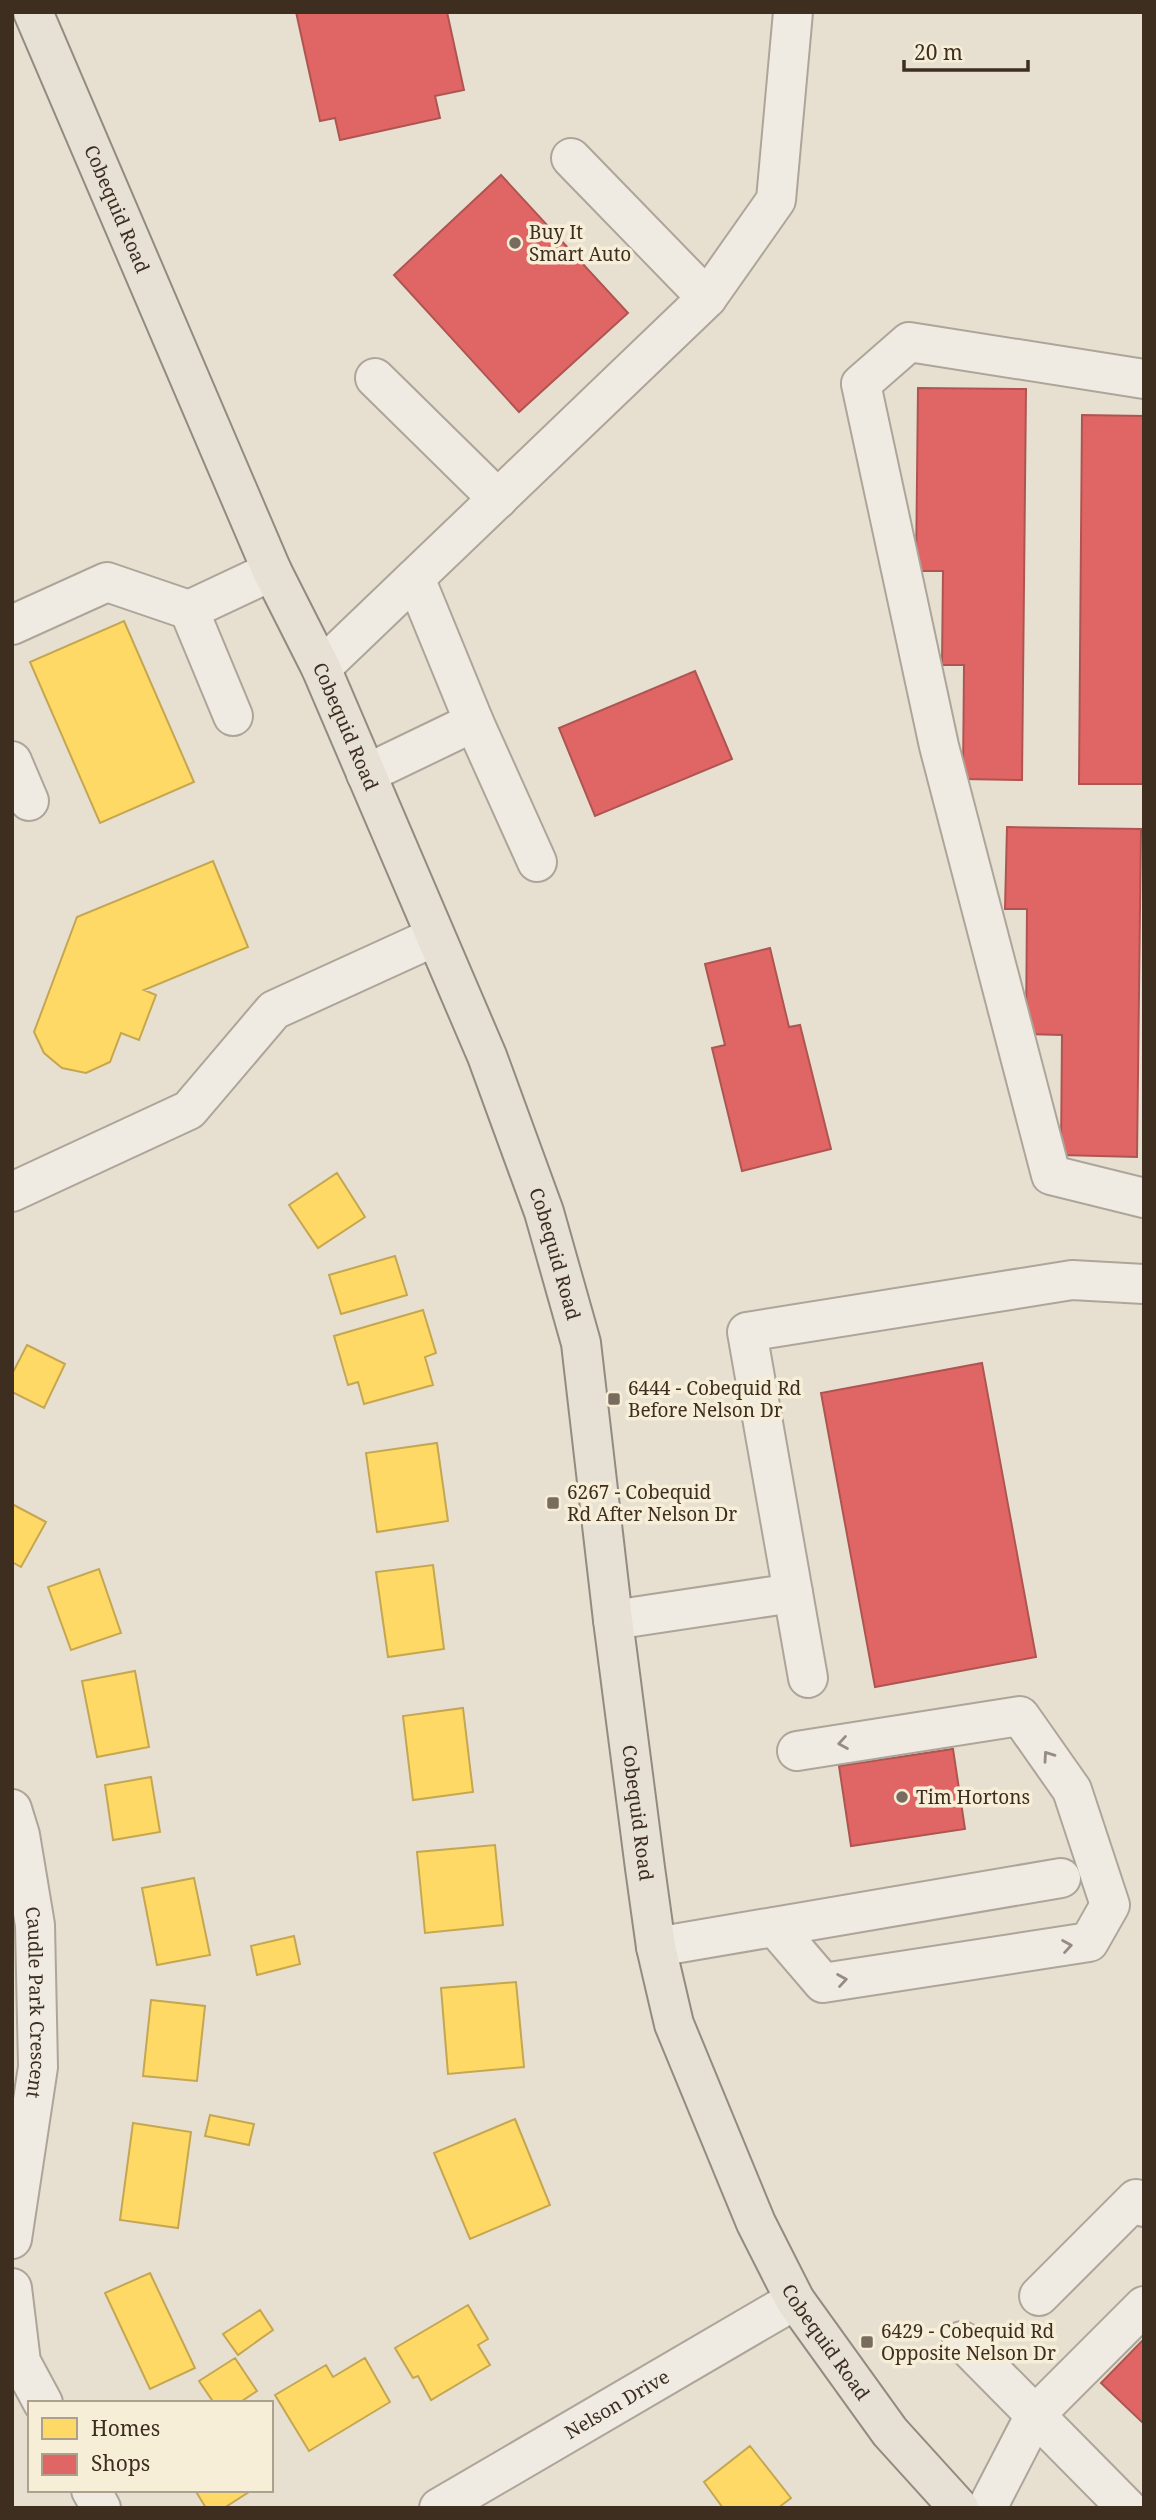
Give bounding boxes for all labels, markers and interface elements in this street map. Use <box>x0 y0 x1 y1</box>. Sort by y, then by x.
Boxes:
scale bar <box>904 28 1028 72</box>
text: 20 m <box>914 38 963 66</box>
street label: Cobequid Road <box>78 141 156 277</box>
place label: Buy It Smart Auto <box>529 219 631 267</box>
marker: Buy It Smart Auto <box>507 235 523 251</box>
street label: Cobequid Road <box>307 658 385 795</box>
street label: Cobequid Road <box>523 1184 587 1323</box>
place label: 6444 - Cobequid Rd Before Nelson Dr <box>628 1375 802 1423</box>
marker: 6444 - Cobequid Rd Before Nelson Dr <box>606 1391 622 1407</box>
place label: 6267 - Cobequid Rd After Nelson Dr <box>567 1479 737 1527</box>
marker: 6267 - Cobequid Rd After Nelson Dr <box>545 1495 561 1511</box>
one-way arrow <box>837 1736 849 1751</box>
street label: Cobequid Road <box>616 1743 660 1883</box>
one-way arrow <box>1044 1751 1056 1764</box>
place label: Tim Hortons <box>916 1784 1030 1810</box>
marker: Tim Hortons <box>894 1789 910 1805</box>
street label: Caudle Park Crescent <box>19 1905 51 2101</box>
one-way arrow <box>1061 1939 1073 1954</box>
one-way arrow <box>836 1973 848 1988</box>
street label: Cobequid Road <box>776 2279 876 2405</box>
place label: 6429 - Cobequid Rd Opposite Nelson Dr <box>881 2318 1056 2366</box>
marker: 6429 - Cobequid Rd Opposite Nelson Dr <box>859 2334 875 2350</box>
street label: Nelson Drive <box>560 2363 674 2445</box>
legend <box>28 2401 273 2492</box>
text: Homes <box>91 2414 160 2442</box>
text: Shops <box>91 2449 150 2477</box>

